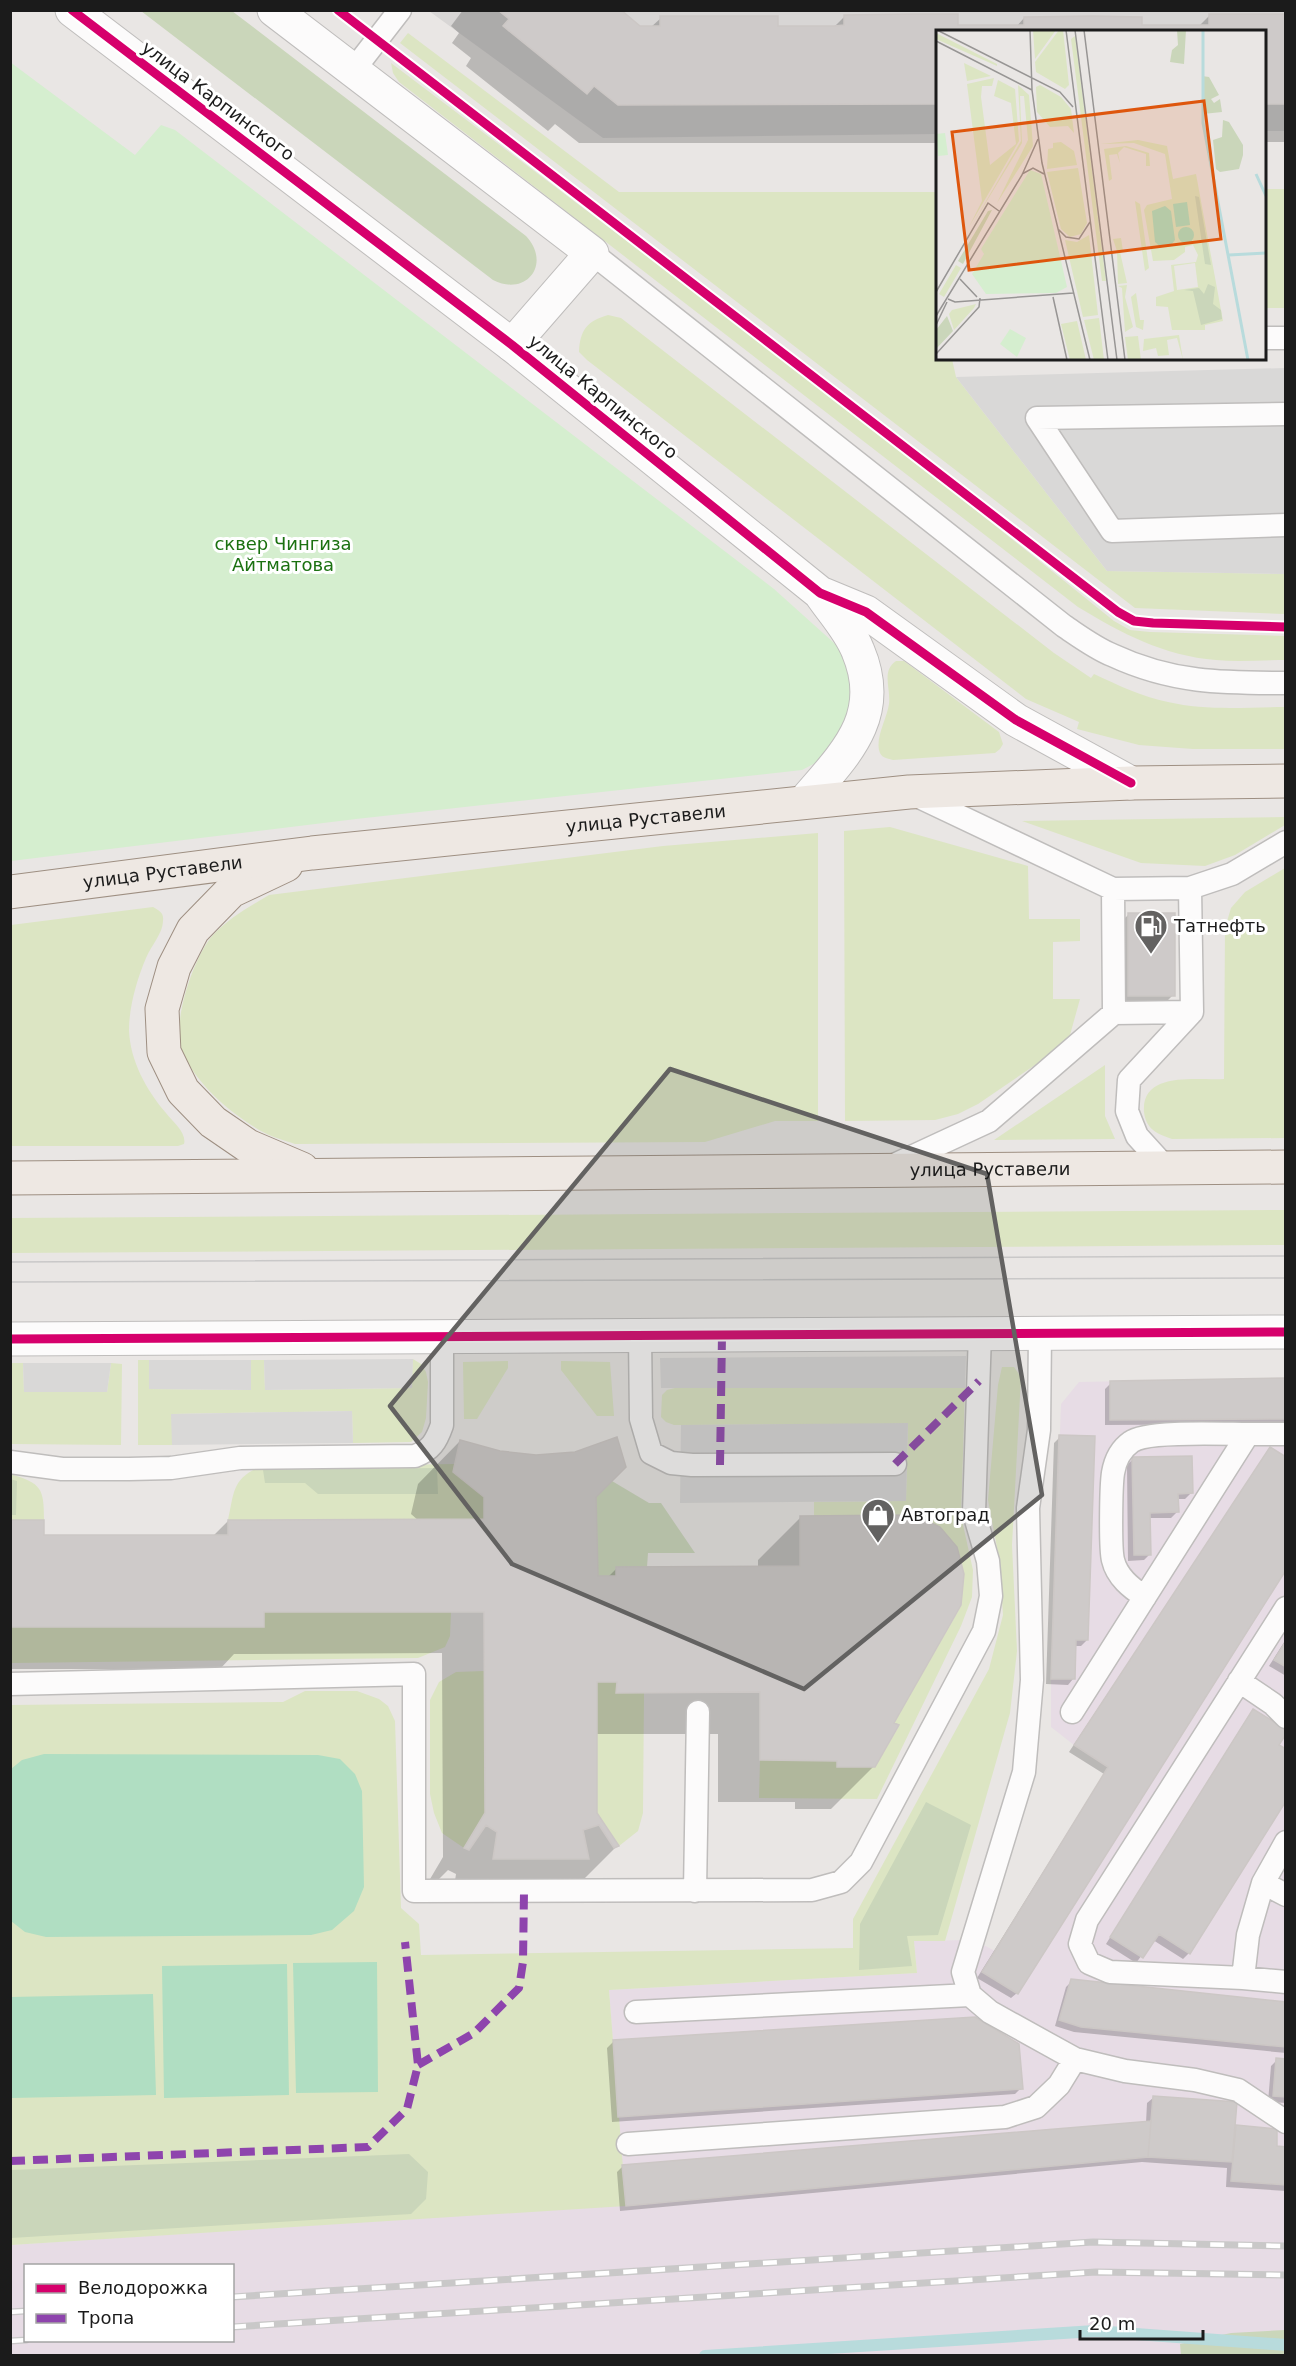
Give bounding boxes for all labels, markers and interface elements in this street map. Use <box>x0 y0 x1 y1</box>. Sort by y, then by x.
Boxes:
inset map <box>936 30 1266 360</box>
street label: улица Карпинского <box>138 36 299 165</box>
street label: улица Карпинского <box>525 330 682 463</box>
park label: сквер Чингиза Айтматова <box>214 533 352 575</box>
street label: улица Руставели <box>565 800 727 837</box>
street label: улица Руставели <box>82 851 244 892</box>
fuel station icon: Татнефть <box>1133 908 1169 955</box>
place label: Татнефть <box>1173 915 1266 936</box>
street label: улица Руставели <box>909 1158 1070 1180</box>
shop icon: Автоград <box>860 1497 896 1544</box>
place label: Автоград <box>901 1504 990 1525</box>
legend <box>24 2264 234 2342</box>
text: Велодорожка <box>78 2277 208 2298</box>
scale bar <box>1080 2303 1203 2341</box>
text: Тропа <box>77 2307 134 2328</box>
text: 20 m <box>1089 2313 1135 2334</box>

